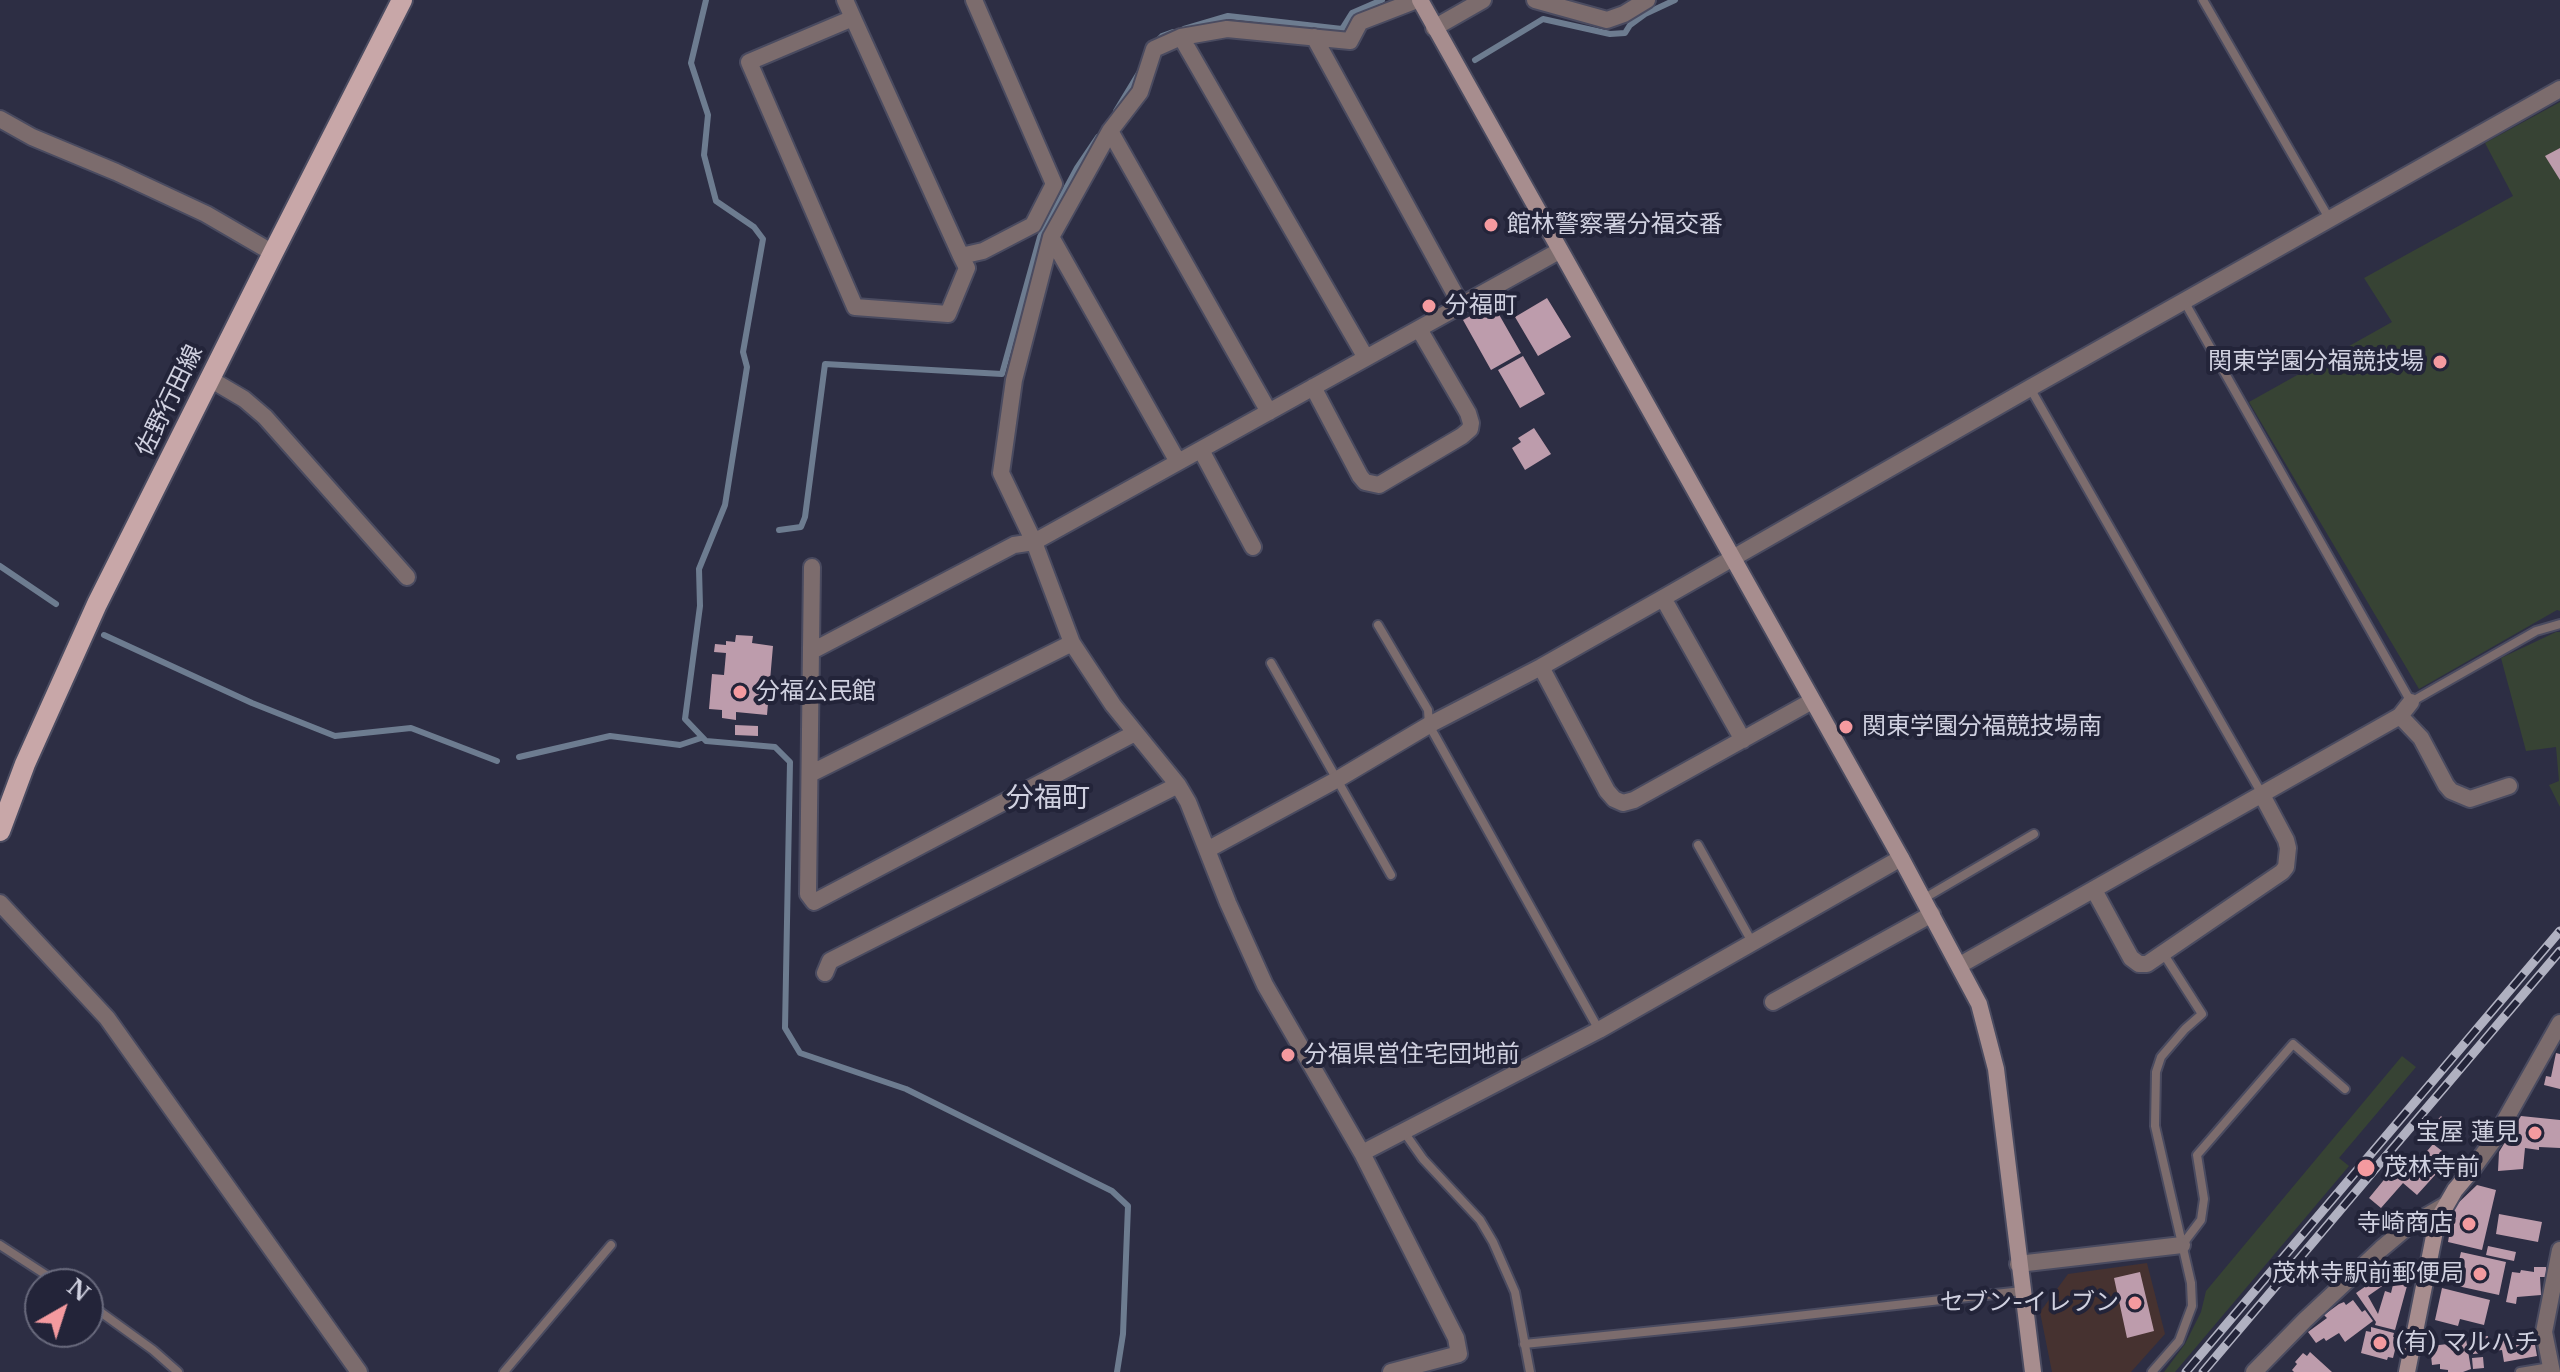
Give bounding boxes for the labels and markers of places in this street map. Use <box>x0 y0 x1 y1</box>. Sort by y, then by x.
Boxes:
place label: 館林警察署分福交番 <box>1507 211 1723 239</box>
marker: 館林警察署分福交番 <box>1482 216 1500 234</box>
place label: 分福町 <box>1445 292 1517 320</box>
marker: 分福町 <box>1420 297 1438 315</box>
place label: 関東学園分福競技場 <box>2208 348 2424 376</box>
marker: 関東学園分福競技場 <box>2431 353 2449 371</box>
place label: 分福公民館 <box>756 678 876 706</box>
marker: 分福公民館 <box>731 683 749 701</box>
place label: 関東学園分福競技場南 <box>1862 713 2102 741</box>
marker: 関東学園分福競技場南 <box>1837 718 1855 736</box>
place label: 分福県営住宅団地前 <box>1304 1041 1520 1069</box>
marker: 分福県営住宅団地前 <box>1279 1046 1297 1064</box>
place label: 宝屋 蓮見 <box>2416 1119 2519 1147</box>
marker: 宝屋 蓮見 <box>2526 1124 2544 1142</box>
place label: 茂林寺前 <box>2384 1154 2480 1182</box>
marker: 茂林寺前 <box>2355 1157 2377 1179</box>
place label: 寺崎商店 <box>2357 1210 2453 1238</box>
marker: 寺崎商店 <box>2460 1215 2478 1233</box>
place label: 茂林寺駅前郵便局 <box>2272 1260 2464 1288</box>
marker: 茂林寺駅前郵便局 <box>2471 1265 2489 1283</box>
place label: セブン-イレブン <box>1940 1289 2119 1317</box>
marker: セブン-イレブン <box>2126 1294 2144 1312</box>
place label: (有) マルハチ <box>2396 1329 2539 1357</box>
marker: (有) マルハチ <box>2371 1334 2389 1352</box>

